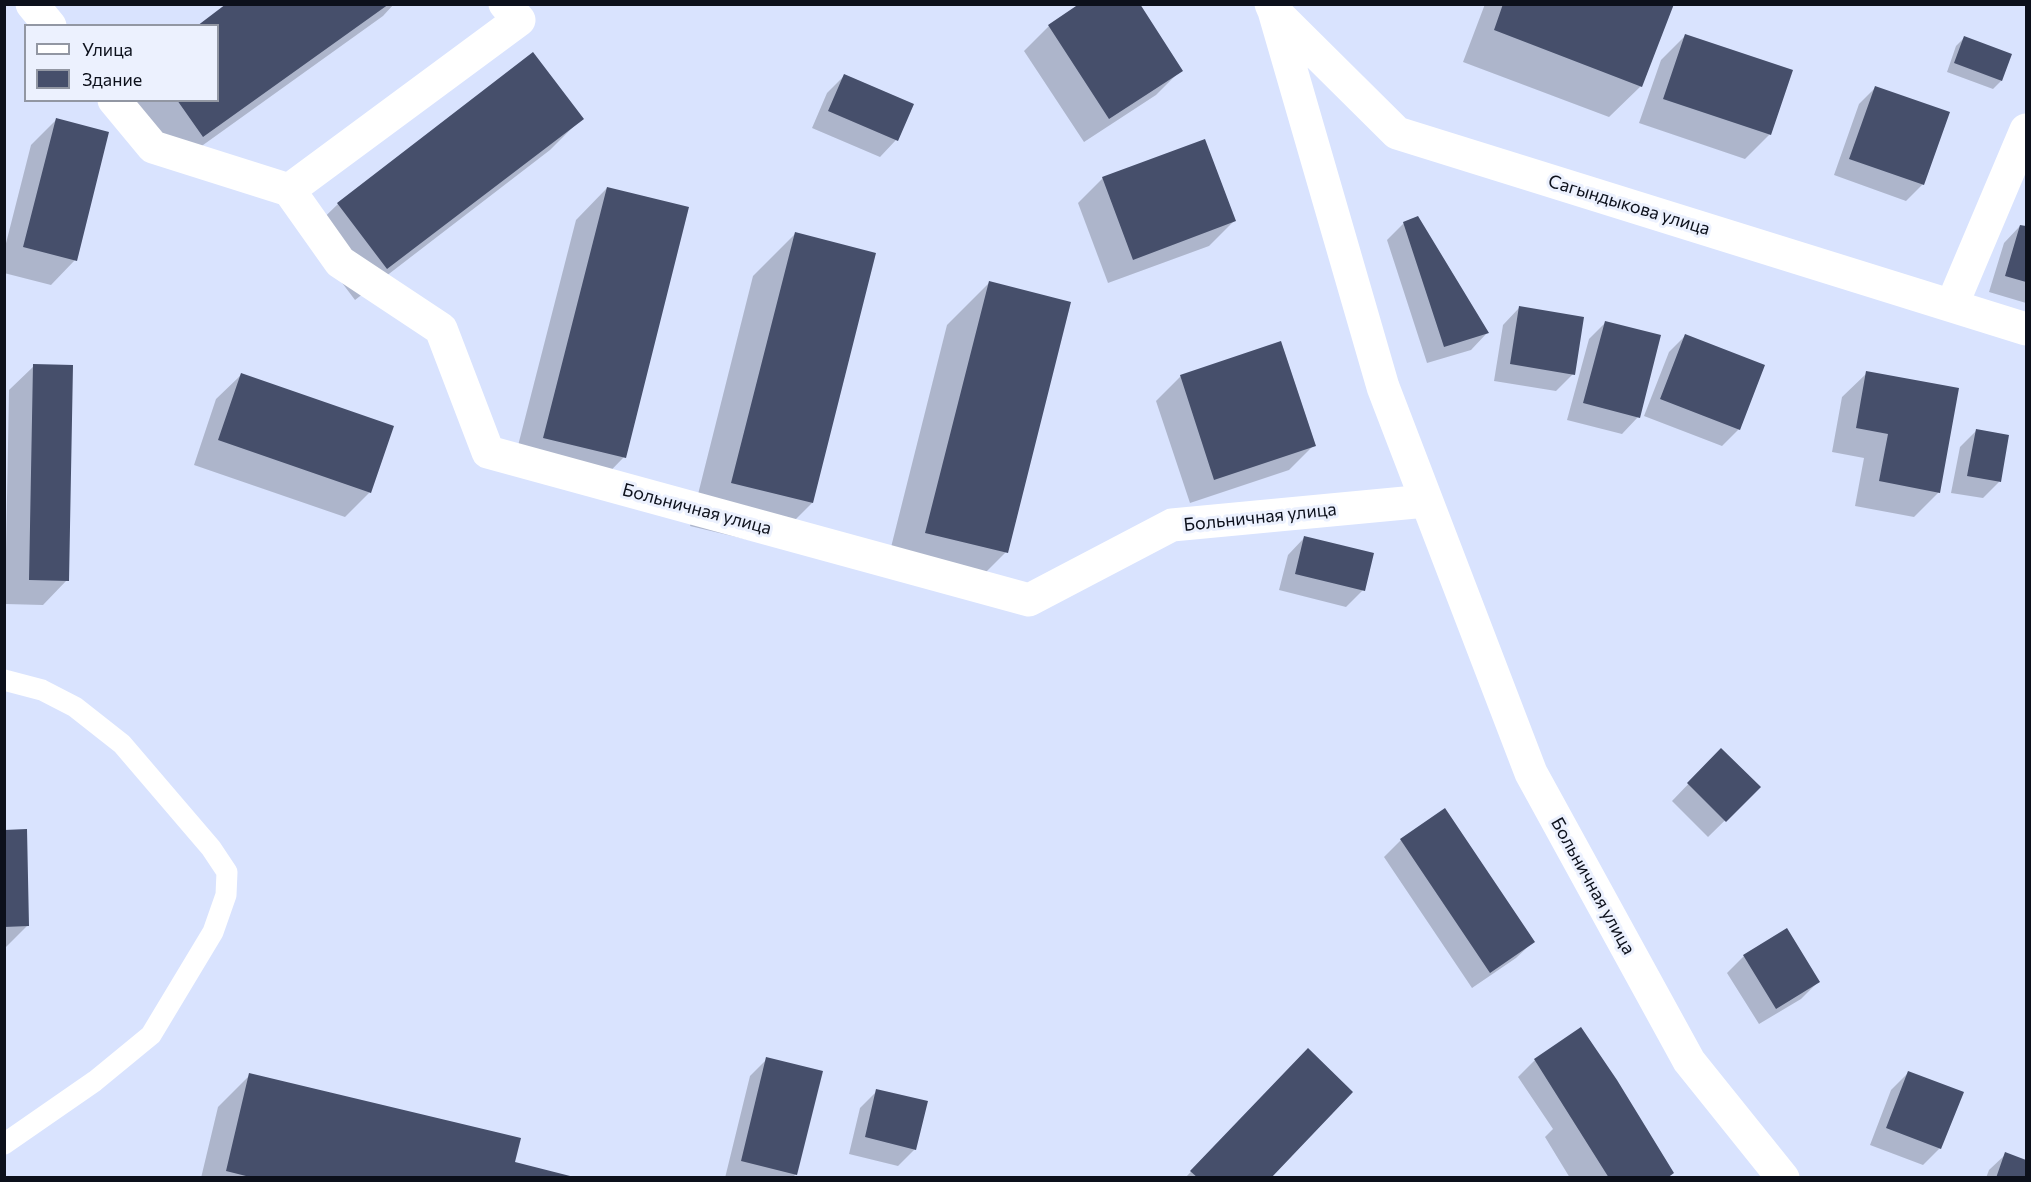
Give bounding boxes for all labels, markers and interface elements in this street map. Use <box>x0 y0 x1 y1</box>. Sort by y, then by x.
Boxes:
legend <box>24 24 219 102</box>
text: Улица <box>82 38 133 60</box>
text: Здание <box>82 68 142 90</box>
street label: Сагындыкова улица <box>1546 170 1712 240</box>
street label: Больничная улица <box>620 479 774 539</box>
street label: Больничная улица <box>1183 498 1337 536</box>
street label: Больничная улица <box>1546 814 1640 958</box>

